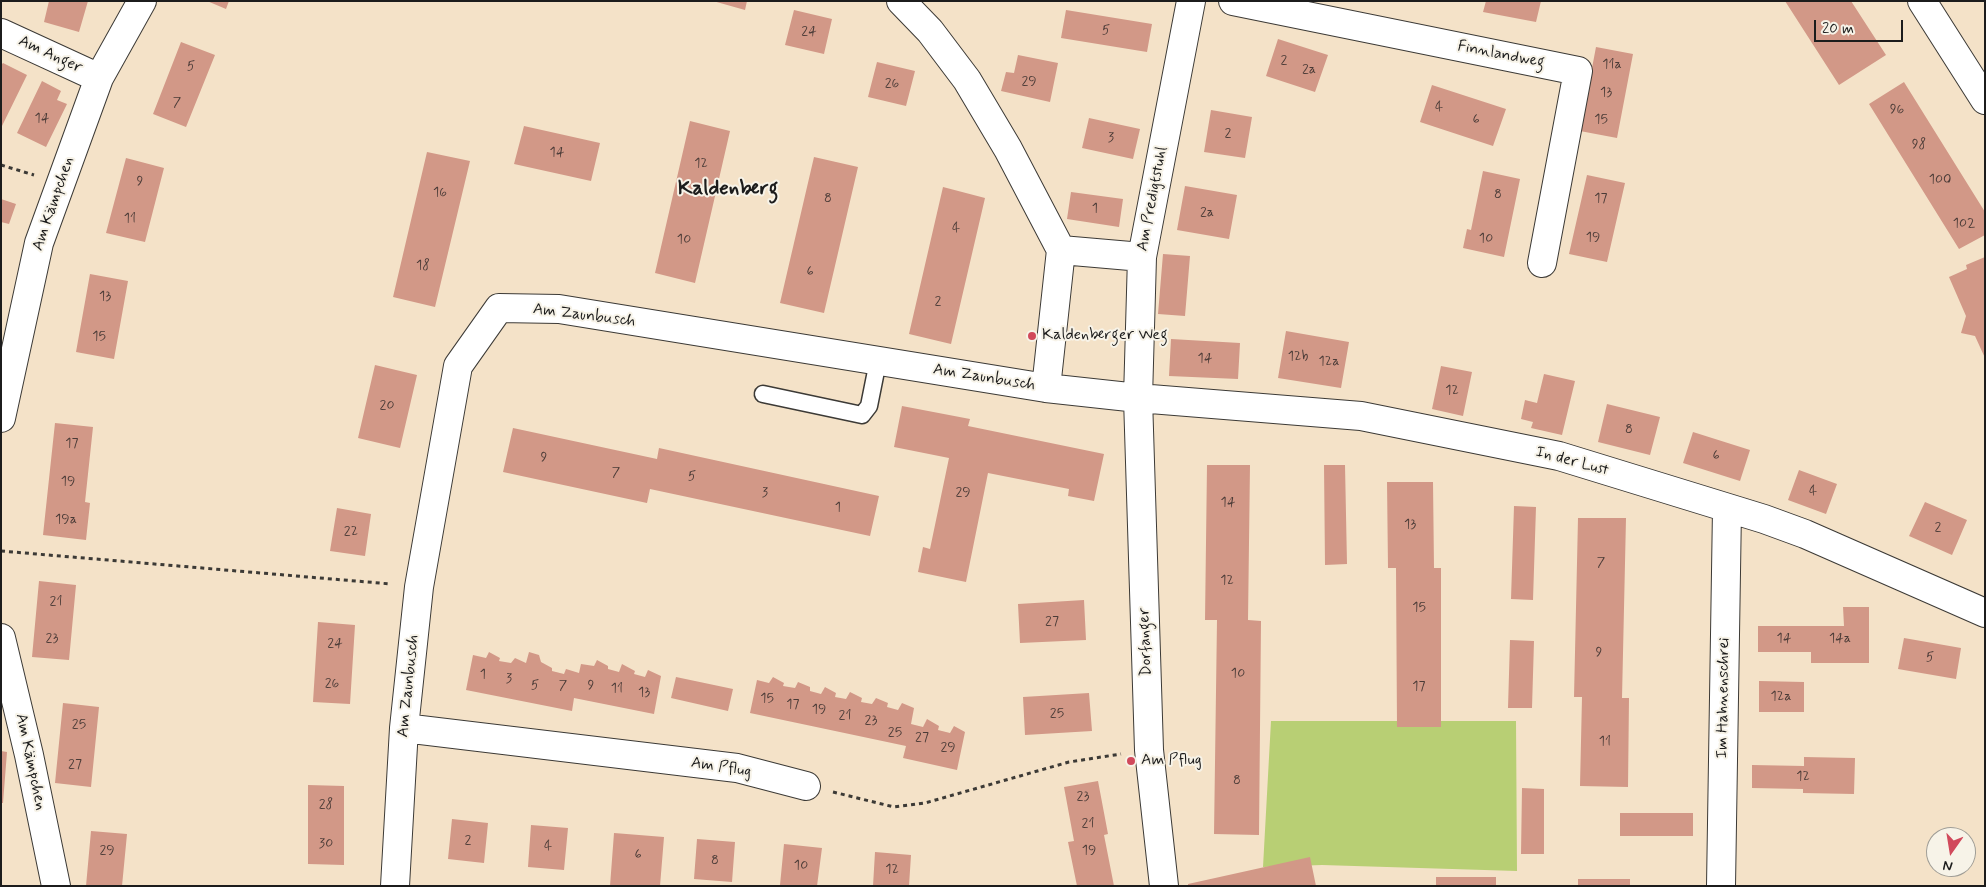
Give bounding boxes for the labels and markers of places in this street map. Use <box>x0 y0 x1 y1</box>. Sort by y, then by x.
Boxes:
place label: Kaldenberger Weg <box>1042 326 1168 346</box>
marker: Kaldenberger Weg <box>1026 330 1038 342</box>
place label: Am Pflug <box>1141 751 1202 771</box>
marker: Am Pflug <box>1125 755 1137 767</box>

